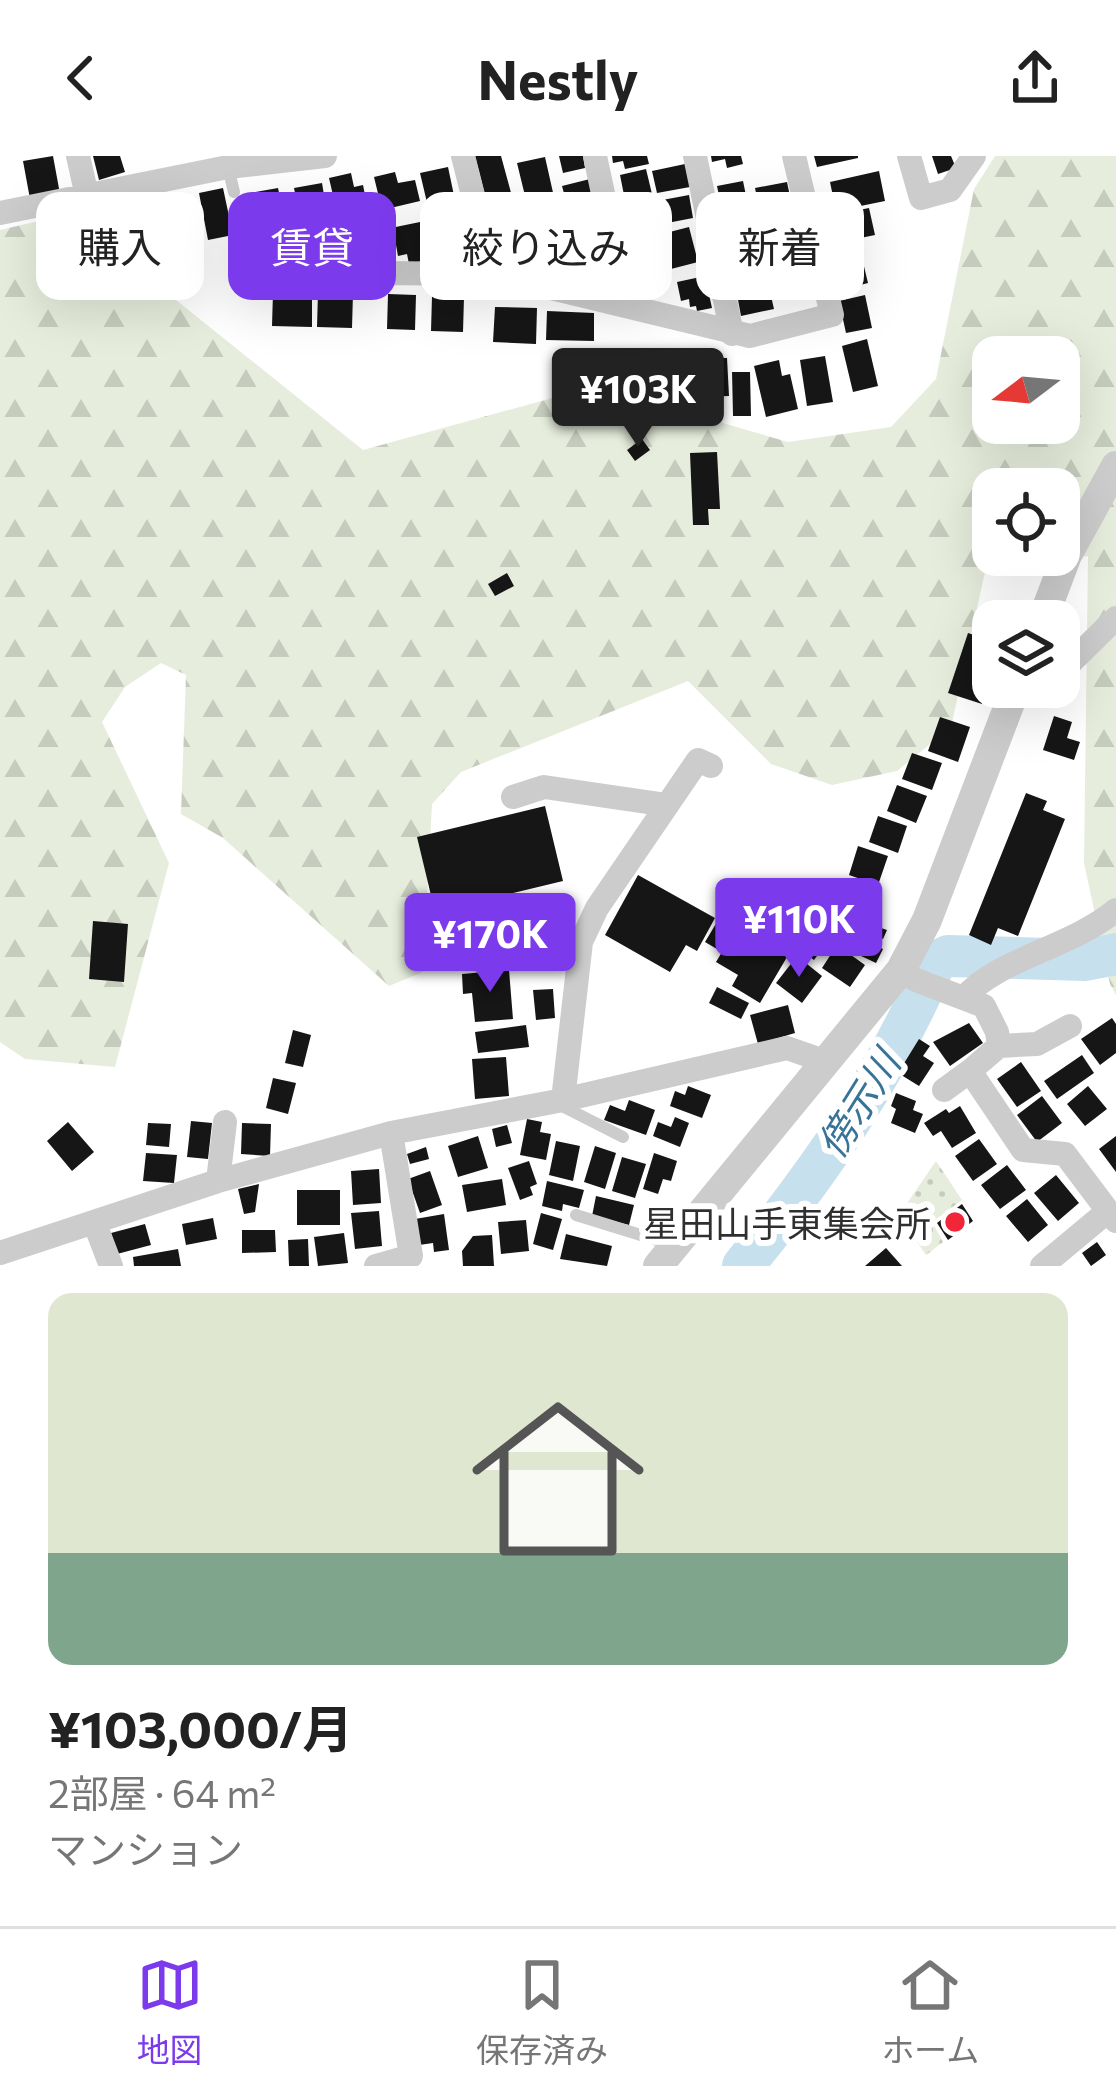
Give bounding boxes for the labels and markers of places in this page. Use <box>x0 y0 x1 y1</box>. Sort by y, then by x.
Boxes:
pin: ¥103K <box>554 348 722 450</box>
pin: ¥110K <box>715 878 883 980</box>
pin: ¥170K <box>406 893 574 995</box>
place label: 星田山手東集会所 <box>643 1200 931 1244</box>
marker: 星田山手東集会所 <box>942 1209 968 1235</box>

